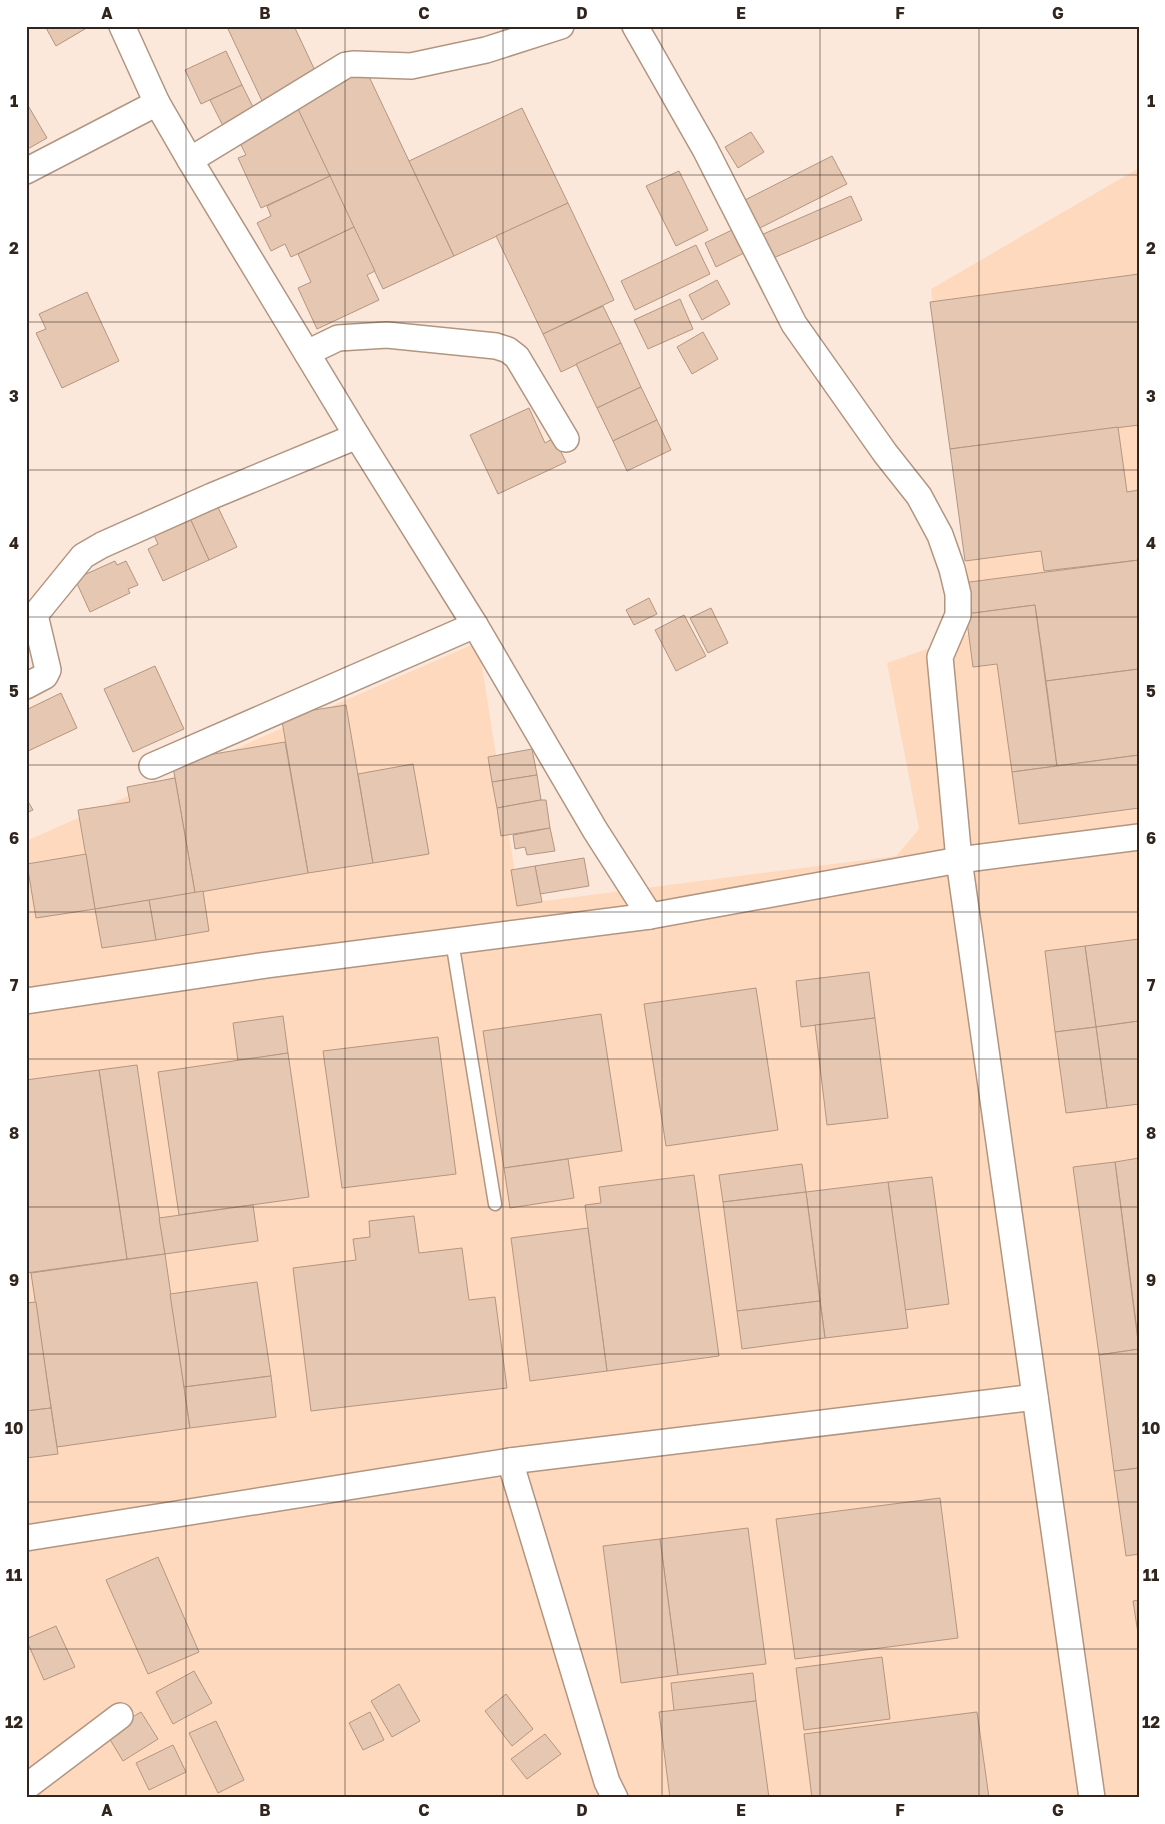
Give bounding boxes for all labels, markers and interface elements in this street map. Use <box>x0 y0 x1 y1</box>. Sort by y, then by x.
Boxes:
text: A <box>101 3 113 23</box>
text: B <box>259 3 271 23</box>
text: C <box>418 3 430 23</box>
text: D <box>576 3 588 23</box>
text: E <box>736 3 746 23</box>
text: F <box>895 3 905 23</box>
text: G <box>1052 3 1064 23</box>
text: 1 <box>10 91 18 111</box>
text: 1 <box>1147 91 1155 111</box>
text: 2 <box>9 238 19 258</box>
text: 2 <box>1146 238 1156 258</box>
text: 3 <box>9 386 19 406</box>
text: 3 <box>1146 386 1156 406</box>
text: 4 <box>9 533 19 553</box>
text: 4 <box>1146 533 1156 553</box>
text: 5 <box>9 681 19 701</box>
text: 5 <box>1146 681 1156 701</box>
text: 6 <box>9 828 19 848</box>
text: 6 <box>1146 828 1156 848</box>
text: 7 <box>10 975 19 995</box>
text: 7 <box>1147 975 1156 995</box>
text: 8 <box>9 1123 19 1143</box>
text: 8 <box>1146 1123 1156 1143</box>
text: 9 <box>9 1270 19 1290</box>
text: 9 <box>1146 1270 1156 1290</box>
text: 10 <box>5 1418 23 1438</box>
text: 10 <box>1142 1418 1160 1438</box>
text: 11 <box>6 1565 22 1585</box>
text: 11 <box>1143 1565 1159 1585</box>
text: 12 <box>5 1712 23 1732</box>
text: 12 <box>1142 1712 1160 1732</box>
text: A <box>101 1800 113 1820</box>
text: B <box>259 1800 271 1820</box>
text: C <box>418 1800 430 1820</box>
text: D <box>576 1800 588 1820</box>
text: E <box>736 1800 746 1820</box>
text: F <box>895 1800 905 1820</box>
text: G <box>1052 1800 1064 1820</box>

